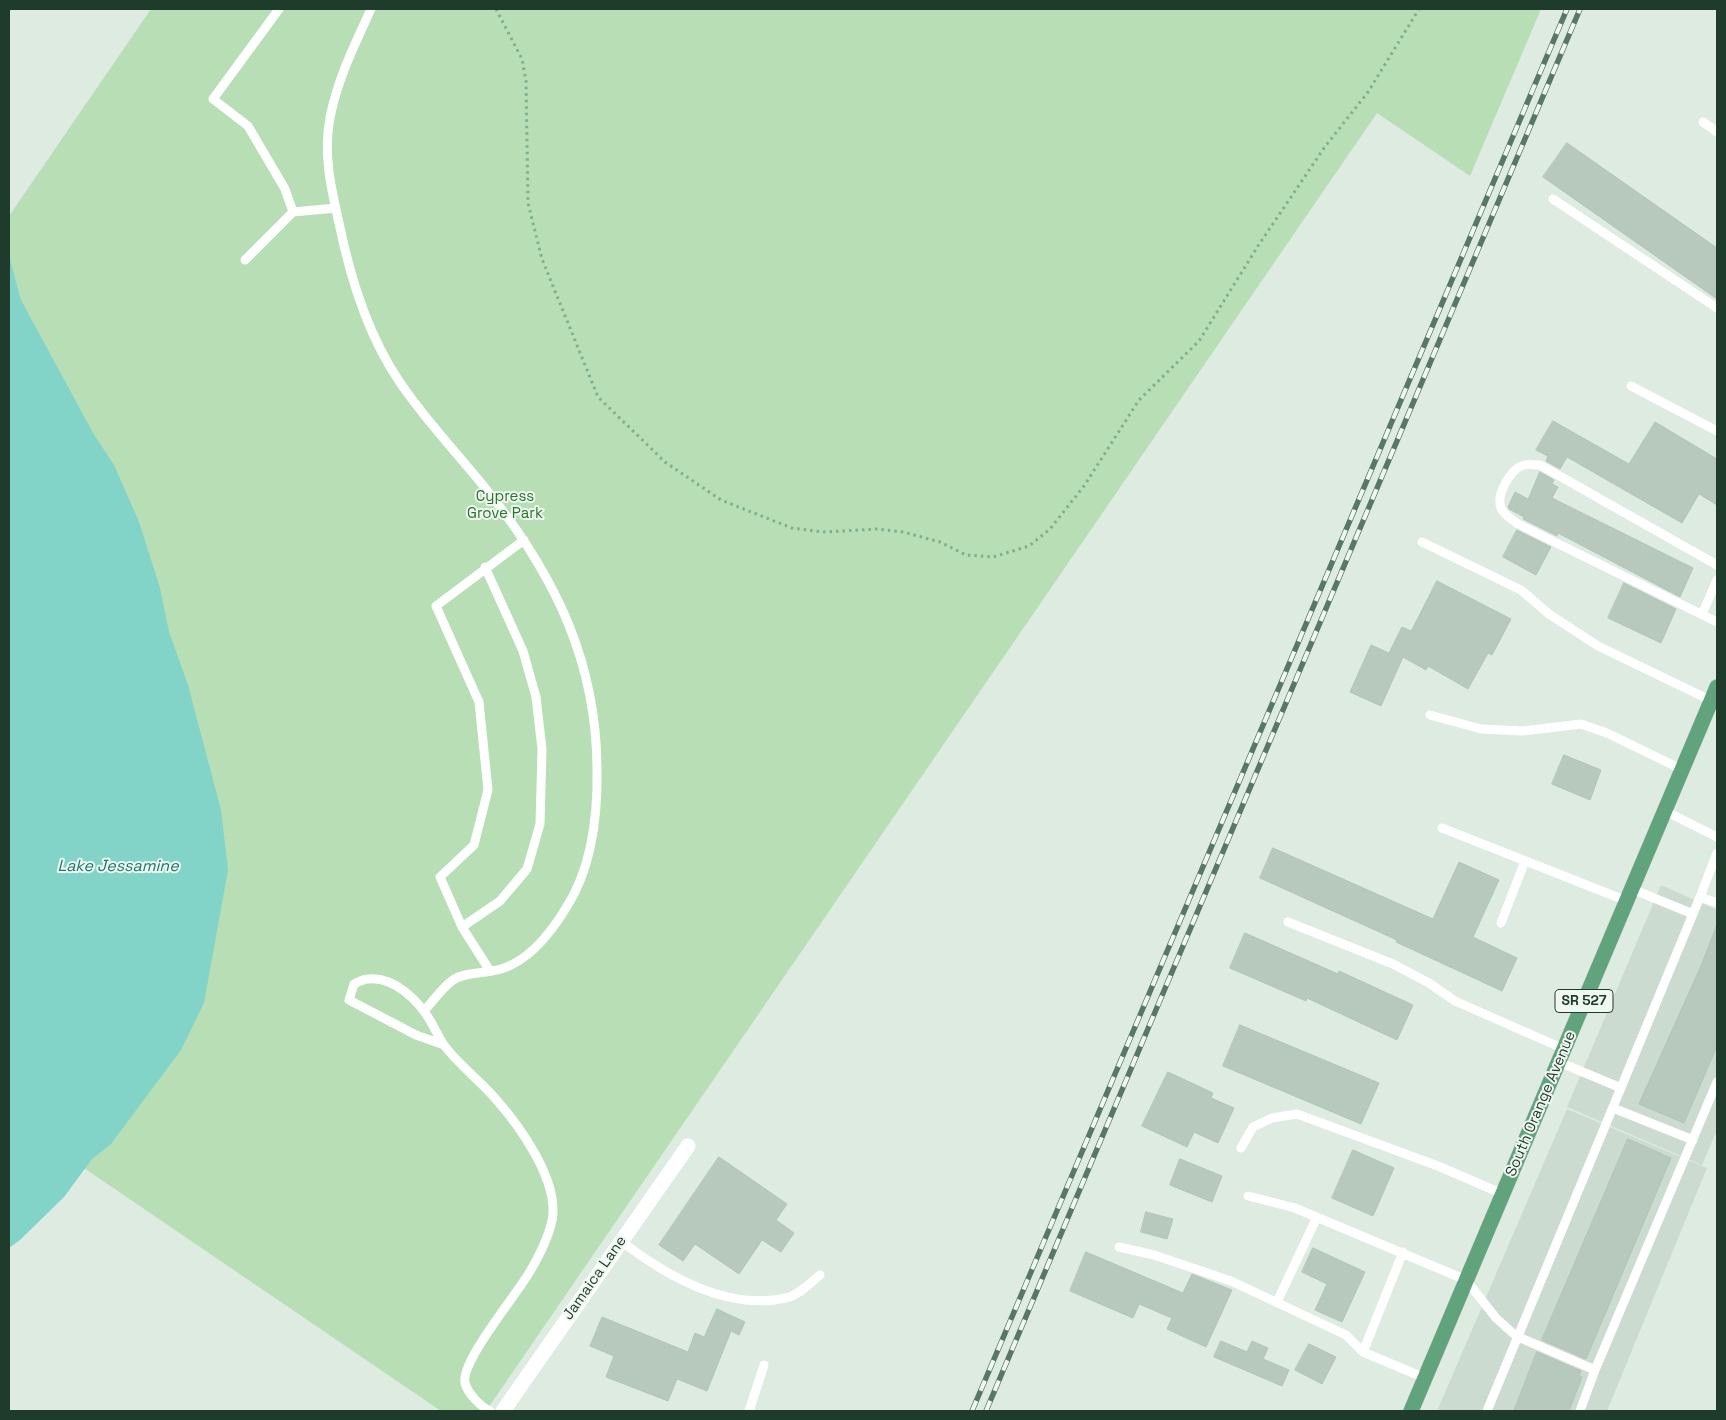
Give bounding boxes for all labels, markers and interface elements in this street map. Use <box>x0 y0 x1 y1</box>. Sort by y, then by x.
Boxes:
park label: Cypress Grove Park <box>467 488 543 523</box>
water label: Lake Jessamine <box>57 857 179 877</box>
road number: SR 527 <box>1555 989 1613 1012</box>
street label: South Orange Avenue <box>1502 1029 1580 1179</box>
street label: Jamaica Lane <box>559 1232 631 1324</box>

